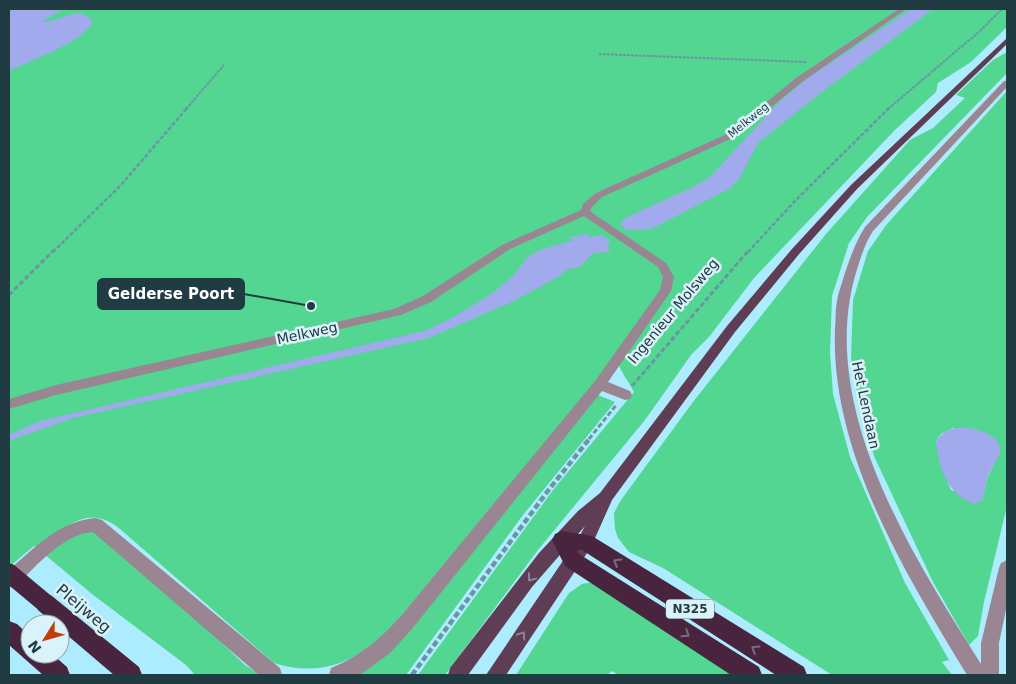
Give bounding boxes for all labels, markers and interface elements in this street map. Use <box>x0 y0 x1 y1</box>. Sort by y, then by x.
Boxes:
street label: Melkweg <box>725 100 771 141</box>
street label: Ingenieur Molsweg <box>625 255 721 367</box>
callout: Gelderse Poort <box>98 279 244 309</box>
text: Gelderse Poort <box>108 285 234 303</box>
street label: Melkweg <box>275 319 339 347</box>
street label: Het Lendaan <box>849 360 883 450</box>
one-way arrow <box>614 559 623 569</box>
one-way arrow <box>529 572 537 581</box>
street label: Pleijweg <box>52 580 115 637</box>
road number: N325 <box>666 600 714 618</box>
north arrow <box>20 614 70 664</box>
one-way arrow <box>681 627 690 637</box>
one-way arrow <box>516 631 525 641</box>
text: N <box>25 637 45 656</box>
one-way arrow <box>751 646 760 656</box>

